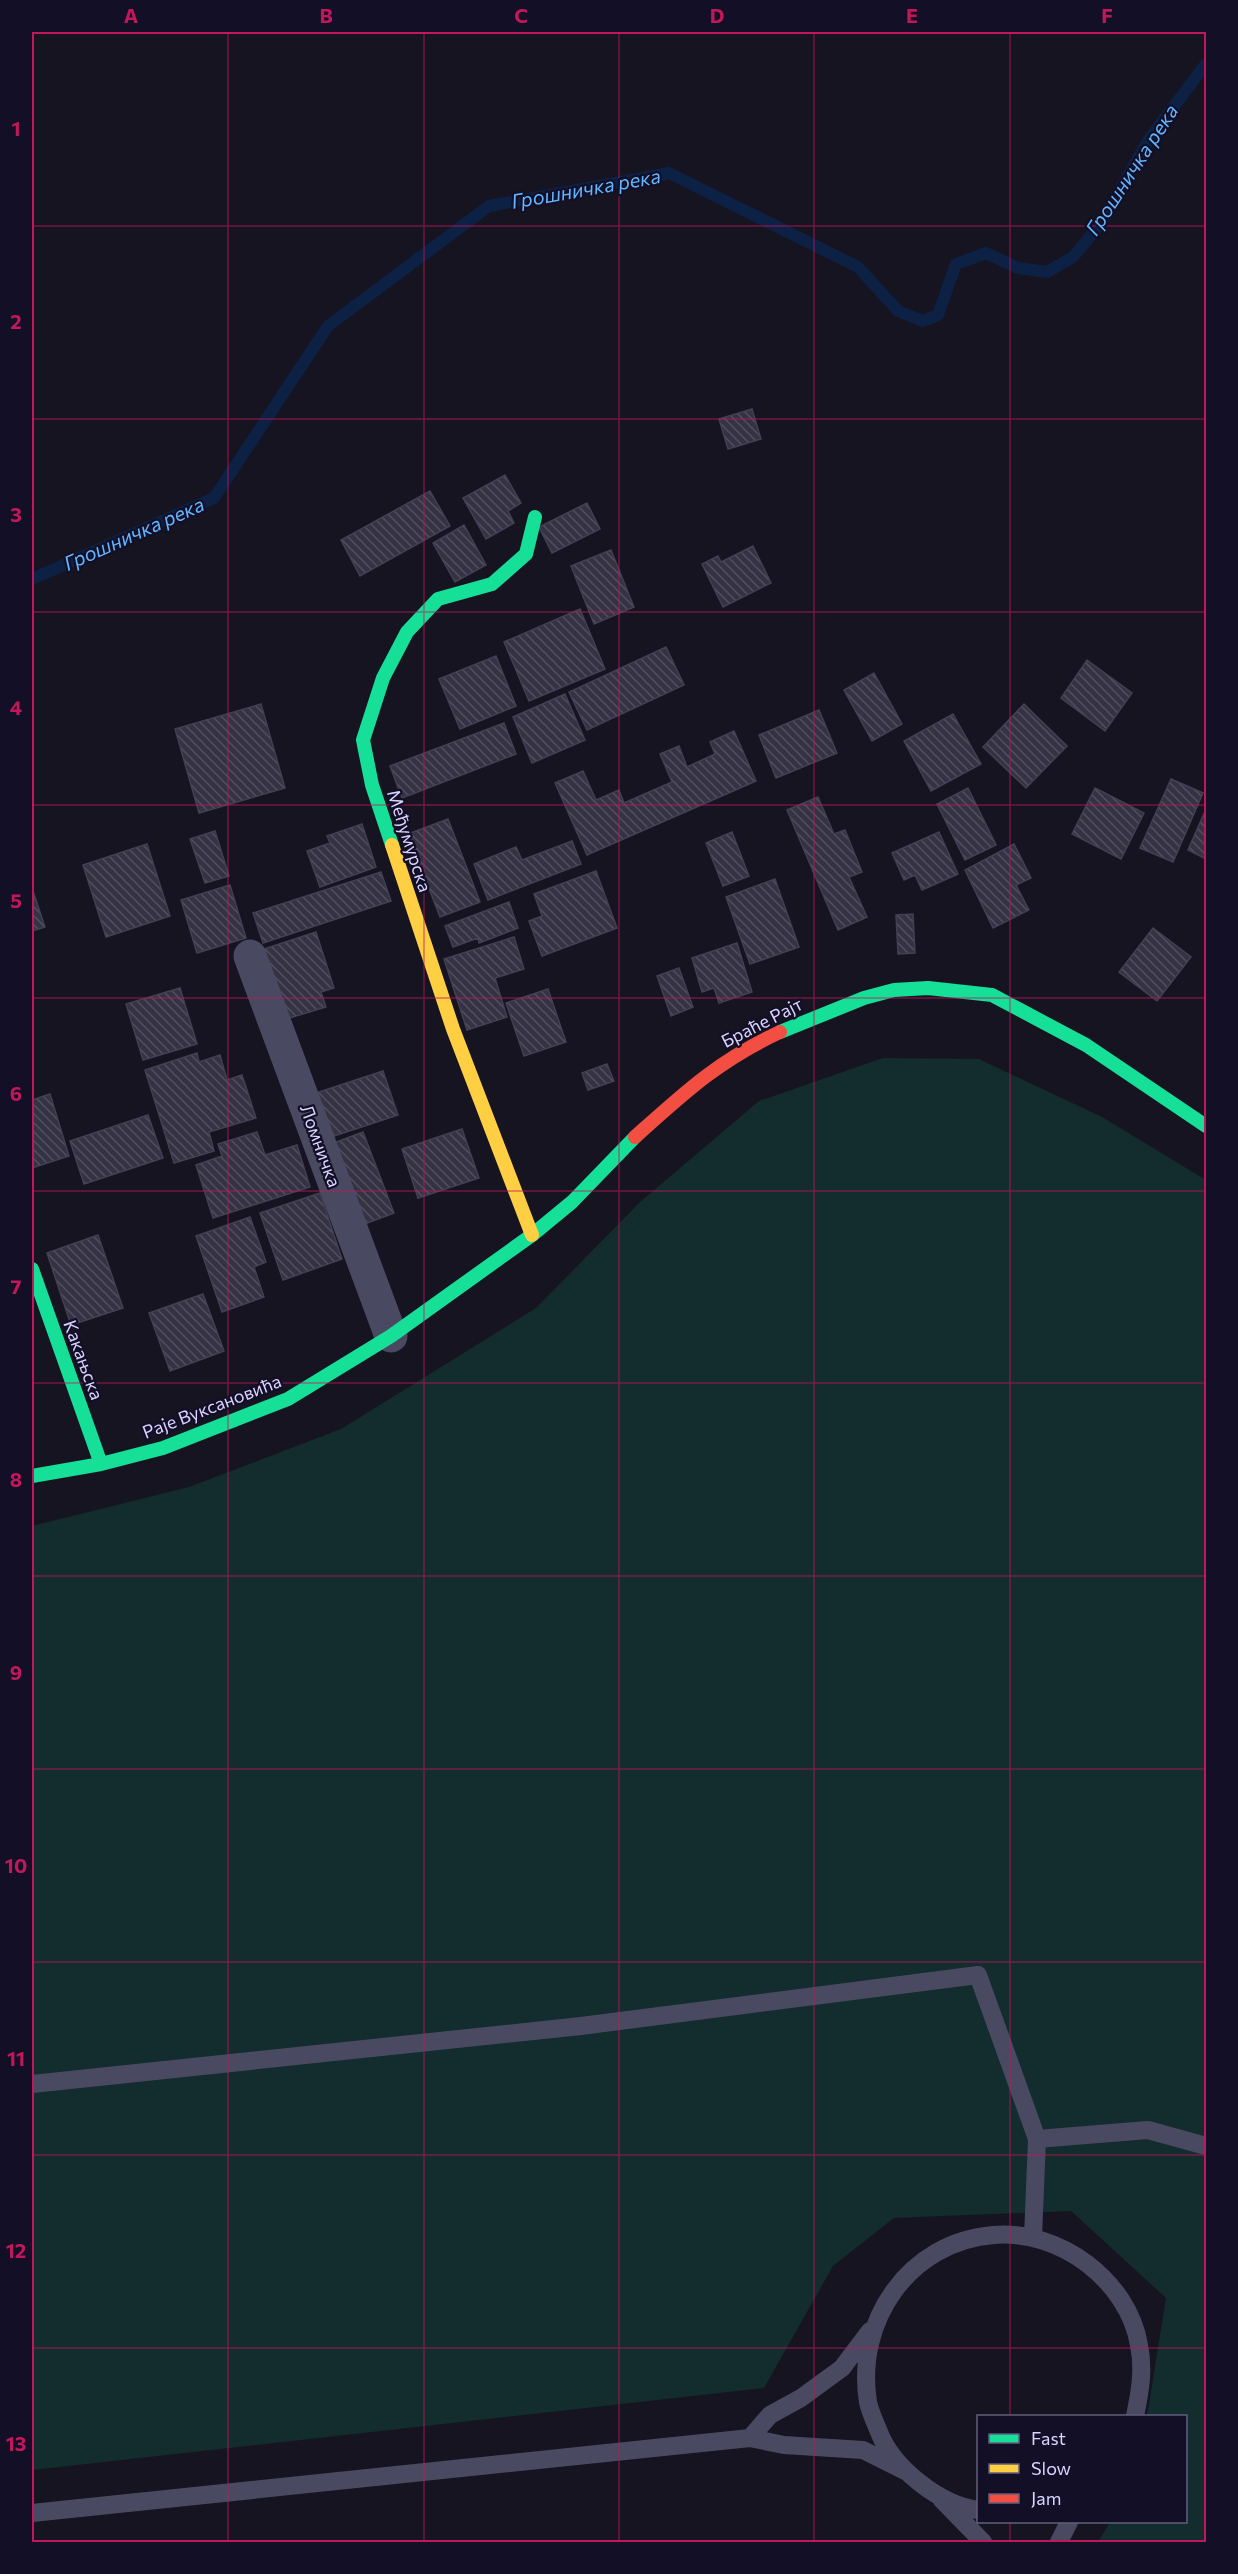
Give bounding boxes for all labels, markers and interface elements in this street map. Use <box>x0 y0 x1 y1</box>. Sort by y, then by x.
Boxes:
text: A <box>124 3 138 27</box>
text: B <box>319 3 333 27</box>
text: C <box>514 3 528 27</box>
text: D <box>710 3 724 27</box>
text: E <box>906 3 918 27</box>
text: F <box>1101 3 1113 27</box>
water label: Грошничка река <box>1080 99 1182 240</box>
text: 1 <box>11 116 21 140</box>
water label: Грошничка река <box>509 163 663 213</box>
text: 2 <box>10 309 22 333</box>
water label: Грошничка река <box>60 491 208 575</box>
text: 3 <box>10 502 22 526</box>
text: 4 <box>10 695 22 719</box>
street label: Међумурска <box>383 787 437 895</box>
text: 5 <box>10 888 22 912</box>
street label: Браће Рајт <box>717 992 806 1052</box>
text: 6 <box>10 1081 22 1105</box>
street label: Ломничка <box>296 1101 346 1190</box>
text: 7 <box>11 1274 22 1298</box>
street label: Какањска <box>59 1317 109 1403</box>
street label: Раје Вуксановића <box>139 1369 284 1443</box>
text: 8 <box>10 1467 22 1491</box>
text: 9 <box>10 1660 22 1684</box>
text: 10 <box>5 1853 27 1877</box>
text: 11 <box>7 2046 25 2070</box>
text: 12 <box>6 2238 26 2262</box>
legend <box>977 2415 1187 2523</box>
text: Fast <box>1031 2427 1066 2449</box>
text: 13 <box>6 2431 26 2455</box>
text: Slow <box>1031 2457 1071 2479</box>
text: Jam <box>1031 2487 1061 2509</box>

